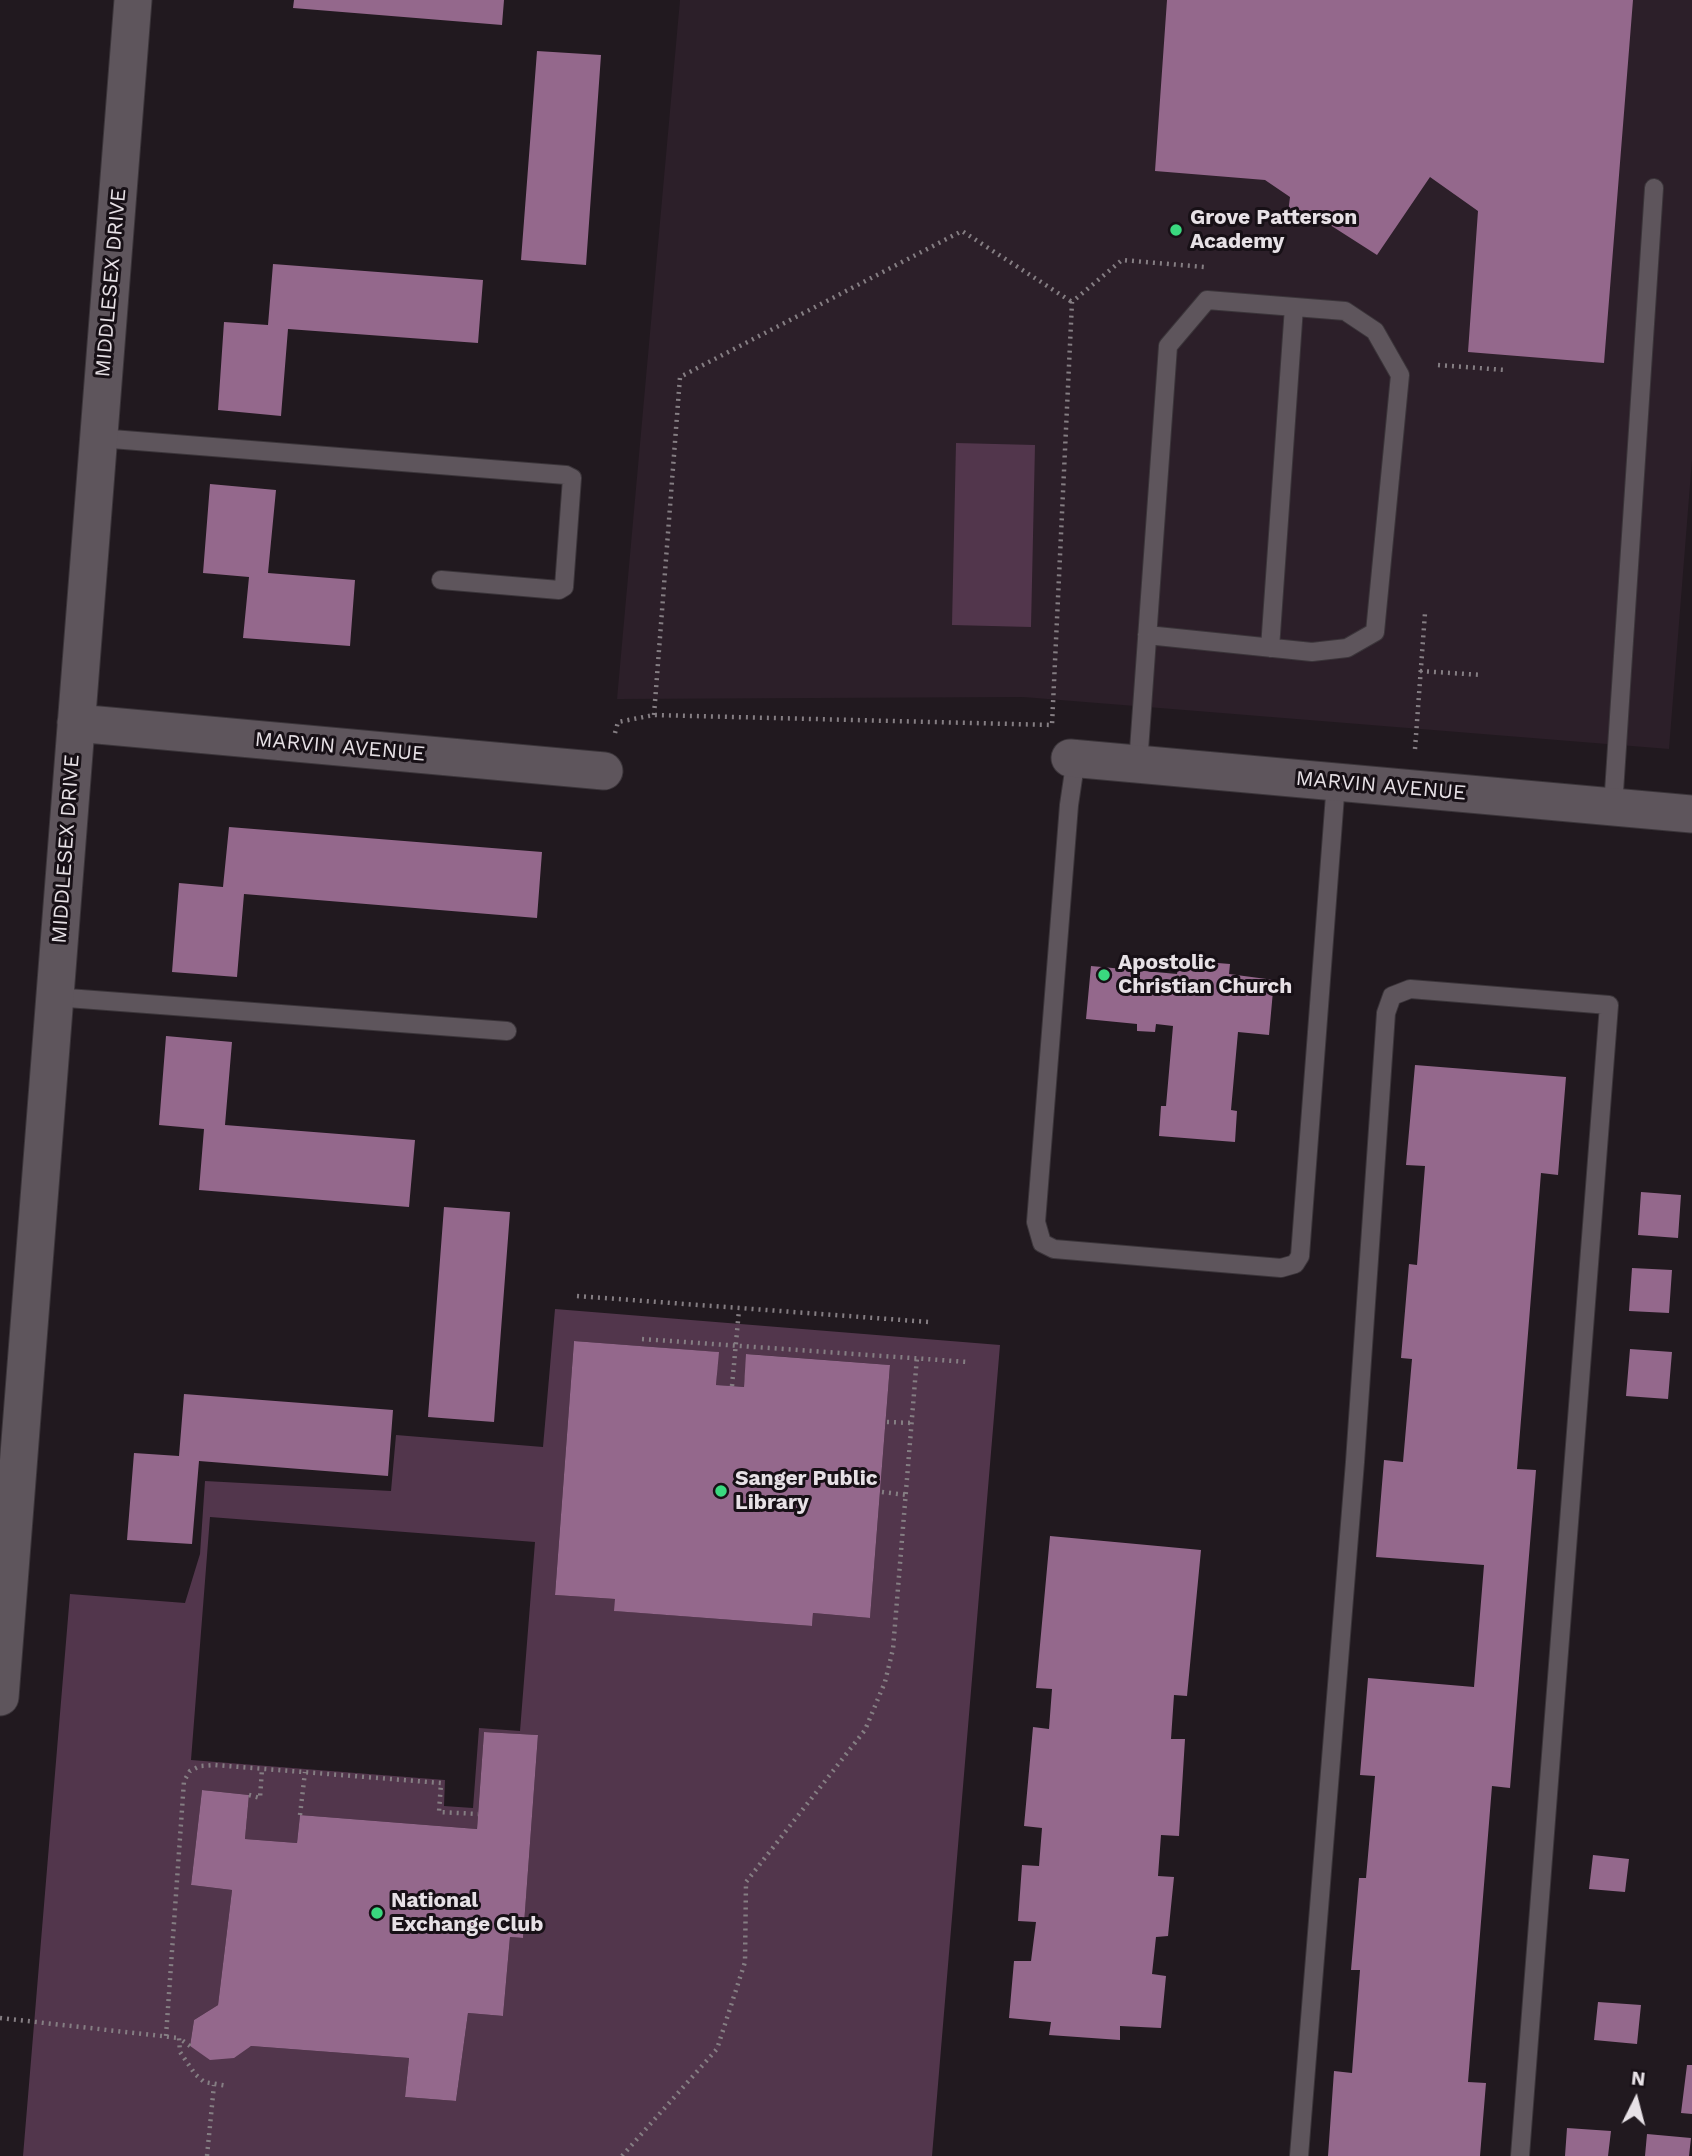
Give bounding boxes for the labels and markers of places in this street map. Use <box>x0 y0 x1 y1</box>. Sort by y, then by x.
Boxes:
place label: Grove Patterson Academy <box>1190 205 1357 255</box>
marker: Grove Patterson Academy <box>1168 222 1184 238</box>
place label: Apostolic Christian Church <box>1118 950 1292 1000</box>
marker: Apostolic Christian Church <box>1096 967 1112 983</box>
place label: Sanger Public Library <box>735 1466 878 1516</box>
marker: Sanger Public Library <box>713 1483 729 1499</box>
place label: National Exchange Club <box>391 1888 543 1938</box>
marker: National Exchange Club <box>369 1905 385 1921</box>

